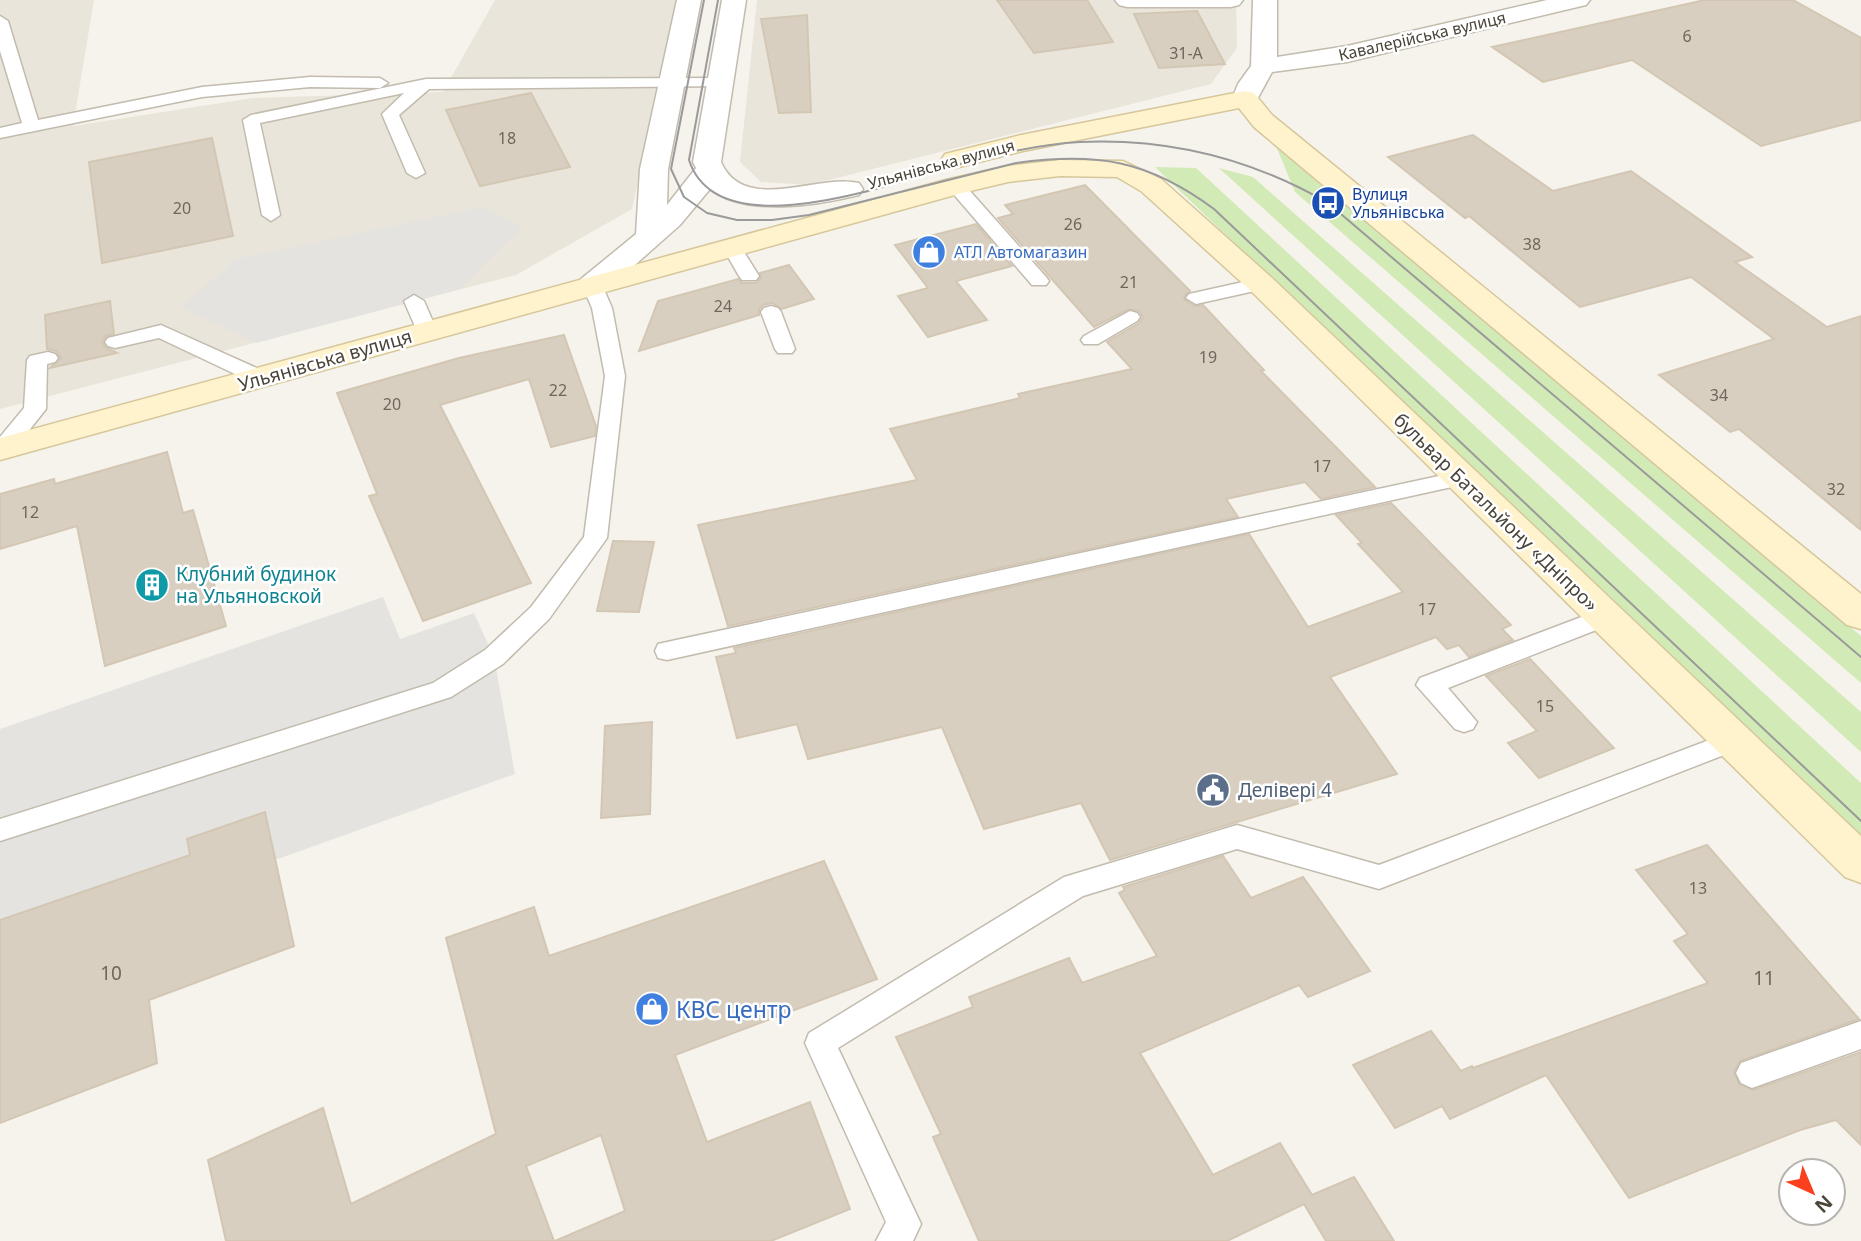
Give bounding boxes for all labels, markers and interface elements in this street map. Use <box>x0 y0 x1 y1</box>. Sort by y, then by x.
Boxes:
street label: Кавалерійська вулиця <box>1336 6 1508 66</box>
house number: 6 <box>1682 25 1692 47</box>
house number: 31-А <box>1169 42 1204 64</box>
house number: 18 <box>498 127 516 149</box>
street label: Ульянівська вулиця <box>865 134 1017 194</box>
place label: Вулиця Ульянівська <box>1352 183 1445 223</box>
bus stop icon: Вулиця Ульянівська <box>1309 184 1347 222</box>
house number: 20 <box>173 197 191 219</box>
house number: 26 <box>1064 213 1082 235</box>
shop icon: АТЛ Автомагазин <box>910 233 948 271</box>
house number: 38 <box>1523 233 1541 255</box>
place label: АТЛ Автомагазин <box>954 241 1087 263</box>
house number: 21 <box>1120 271 1138 293</box>
house number: 24 <box>714 295 732 317</box>
street label: Ульянівська вулиця <box>235 323 415 397</box>
house number: 19 <box>1199 346 1217 368</box>
house number: 22 <box>549 379 567 401</box>
house number: 34 <box>1710 384 1728 406</box>
house number: 20 <box>383 393 401 415</box>
street label: бульвар Батальйону «Дніпро» <box>1388 407 1604 617</box>
house number: 17 <box>1313 455 1331 477</box>
house number: 32 <box>1827 478 1845 500</box>
house number: 12 <box>21 501 39 523</box>
place label: Клубний будинок на Ульяновской <box>176 561 336 609</box>
building icon: Клубний будинок на Ульяновской <box>133 566 171 604</box>
house number: 17 <box>1418 598 1436 620</box>
house number: 15 <box>1536 695 1554 717</box>
public building icon: Делівері 4 <box>1194 771 1232 809</box>
place label: Делівері 4 <box>1238 777 1332 803</box>
house number: 13 <box>1689 877 1707 899</box>
house number: 10 <box>100 960 122 986</box>
house number: 11 <box>1753 965 1775 991</box>
shop icon: КВС центр <box>633 990 671 1028</box>
place label: КВС центр <box>676 993 792 1025</box>
north arrow <box>1777 1157 1847 1227</box>
text: N <box>1809 1190 1838 1219</box>

